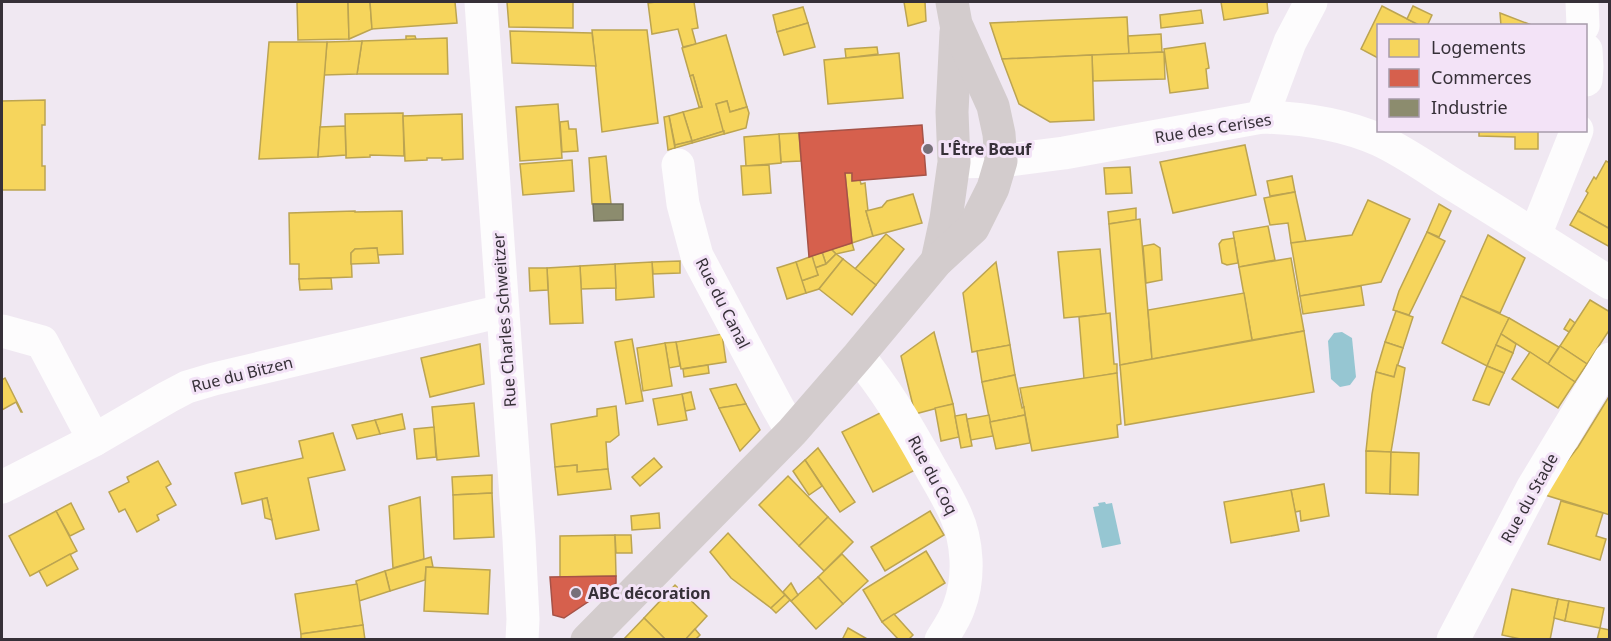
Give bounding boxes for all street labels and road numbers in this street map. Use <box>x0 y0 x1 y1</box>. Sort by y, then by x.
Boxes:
street label: Rue des Cerises <box>1153 108 1273 148</box>
street label: Rue Charles Schweitzer <box>487 232 521 408</box>
street label: Rue du Canal <box>691 254 755 352</box>
street label: Rue du Bitzen <box>189 351 295 397</box>
street label: Rue du Coq <box>903 432 963 518</box>
street label: Rue du Stade <box>1495 449 1563 547</box>

